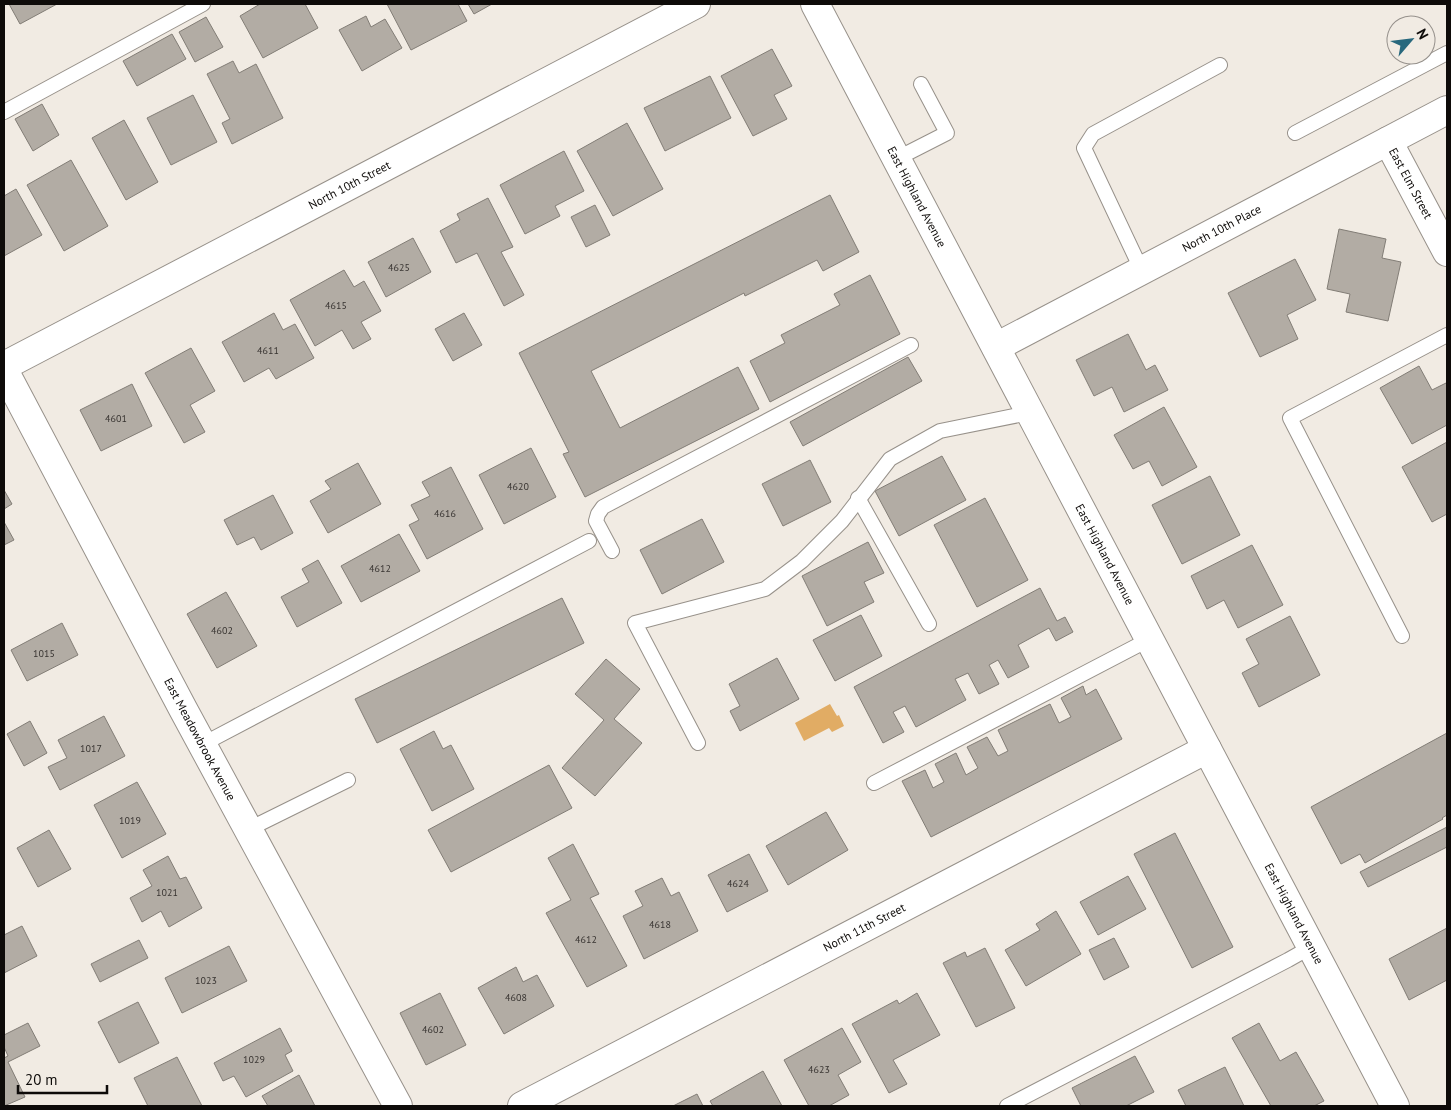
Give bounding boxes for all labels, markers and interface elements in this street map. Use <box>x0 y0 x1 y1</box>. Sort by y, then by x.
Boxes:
north arrow <box>1386 15 1436 65</box>
text: N <box>1412 26 1433 42</box>
street label: East Highland Avenue <box>884 144 950 250</box>
street label: East Elm Street <box>1386 145 1436 221</box>
street label: North 10th Street <box>306 157 393 212</box>
street label: North 10th Place <box>1179 201 1264 255</box>
house number: 4625 <box>388 261 410 274</box>
house number: 4615 <box>325 299 347 312</box>
house number: 4611 <box>257 344 279 357</box>
house number: 4601 <box>105 412 127 425</box>
house number: 4620 <box>507 480 529 493</box>
street label: East Highland Avenue <box>1072 501 1138 607</box>
house number: 4616 <box>434 507 456 520</box>
house number: 4612 <box>369 562 391 575</box>
house number: 4602 <box>211 624 233 637</box>
house number: 1015 <box>33 647 55 660</box>
street label: East Meadowbrook Avenue <box>161 675 239 803</box>
house number: 1017 <box>80 742 102 755</box>
house number: 1019 <box>119 814 141 827</box>
street label: East Highland Avenue <box>1262 860 1327 966</box>
house number: 4624 <box>727 877 749 890</box>
house number: 1021 <box>156 886 178 899</box>
street label: North 11th Street <box>820 900 908 955</box>
house number: 4618 <box>649 918 671 931</box>
house number: 4612 <box>575 933 597 946</box>
house number: 1023 <box>195 974 217 987</box>
house number: 4608 <box>505 991 527 1004</box>
house number: 4602 <box>422 1023 444 1036</box>
house number: 1029 <box>243 1053 265 1066</box>
scale bar <box>18 1062 106 1094</box>
house number: 4623 <box>808 1063 830 1076</box>
text: 20 m <box>25 1070 58 1089</box>

